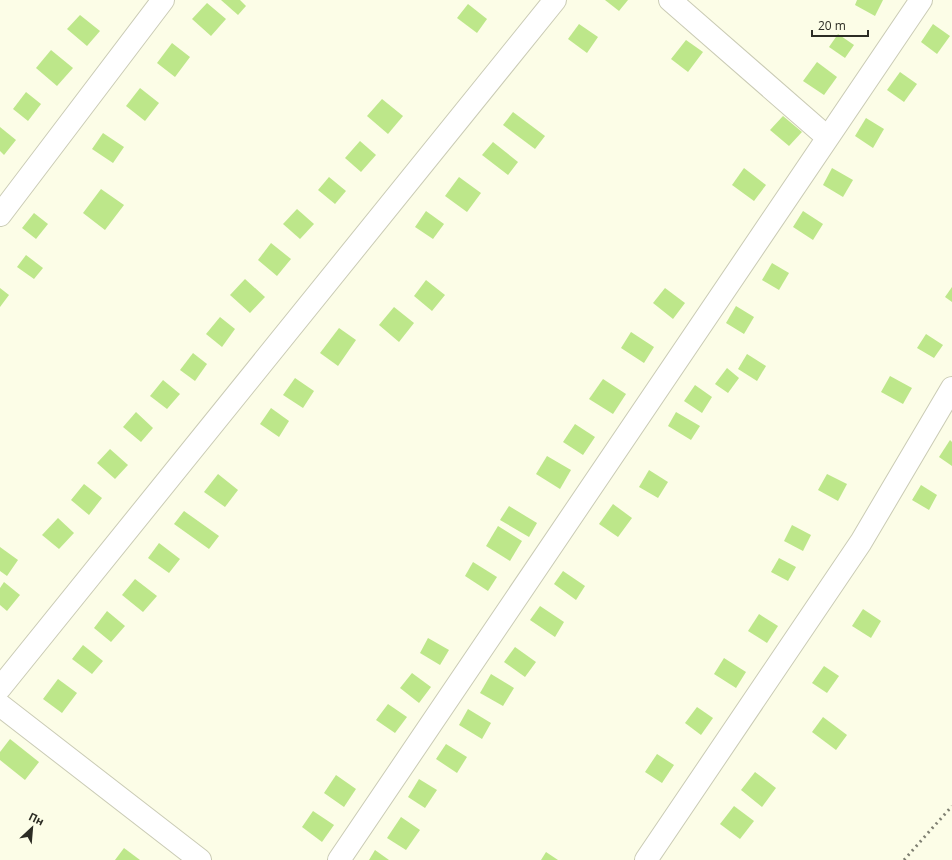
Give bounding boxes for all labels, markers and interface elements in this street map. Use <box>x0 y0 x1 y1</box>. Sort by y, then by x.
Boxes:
scale bar <box>812 12 868 38</box>
text: 20 m <box>818 17 846 34</box>
north arrow <box>12 808 52 848</box>
text: Пн <box>26 808 47 829</box>

